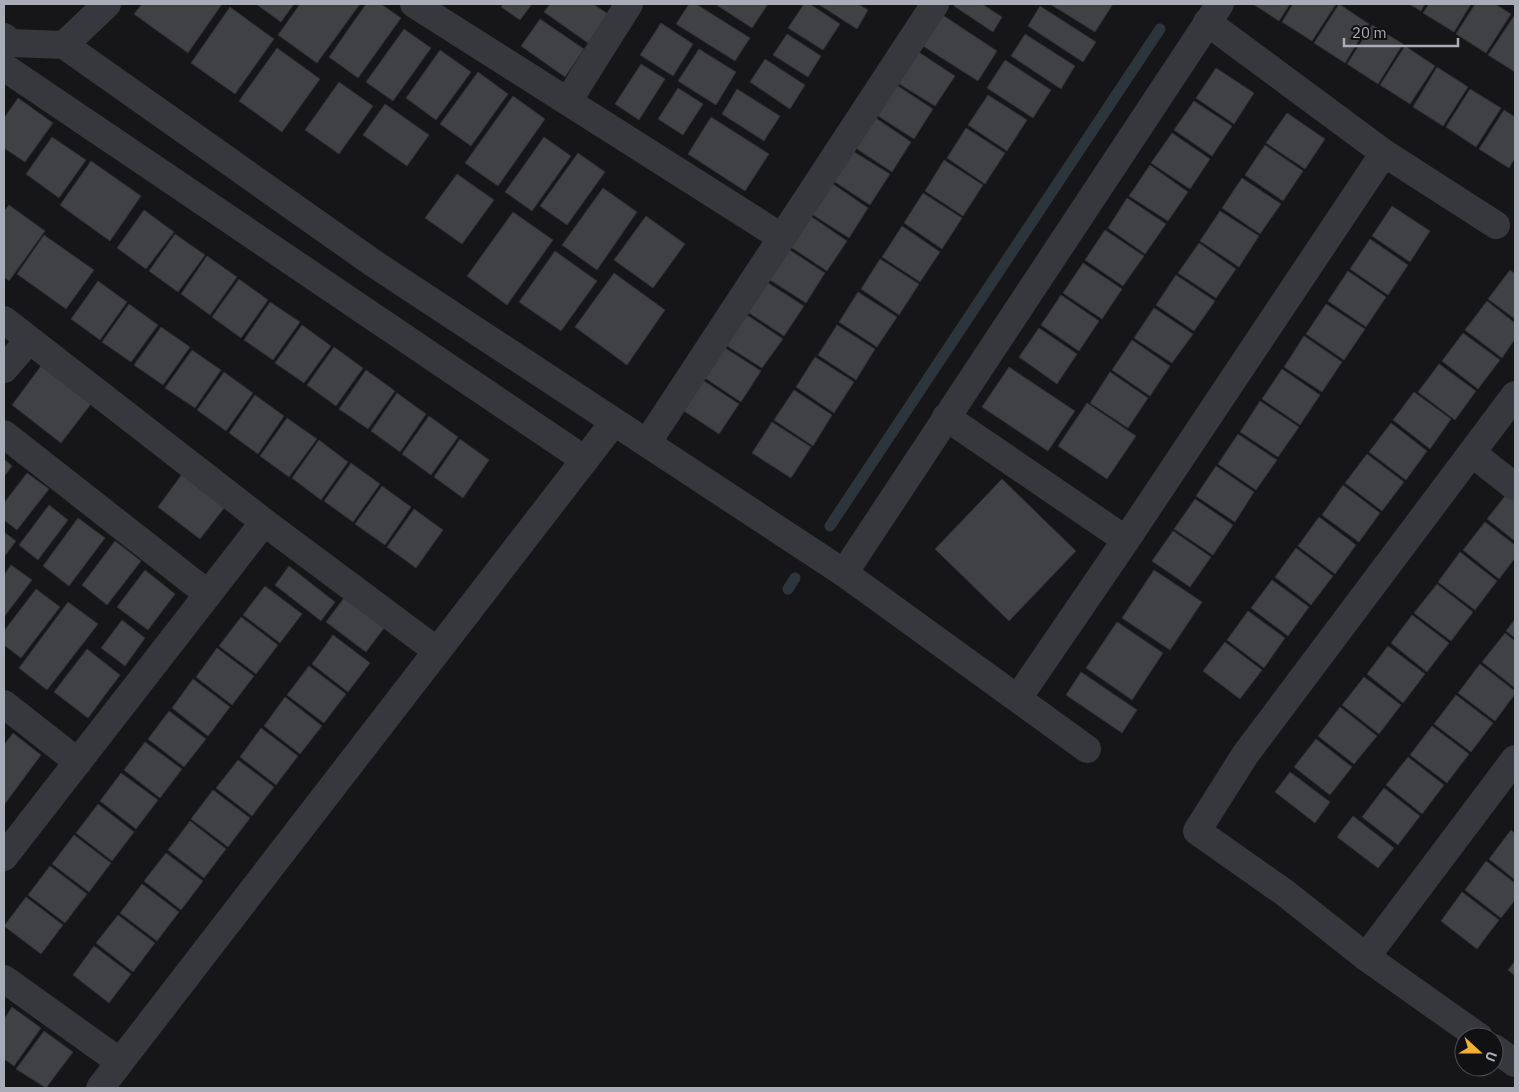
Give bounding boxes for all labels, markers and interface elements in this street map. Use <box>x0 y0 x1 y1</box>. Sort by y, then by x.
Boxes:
scale bar <box>1344 15 1458 47</box>
text: 20 m <box>1352 23 1387 42</box>
north arrow <box>1454 1027 1504 1077</box>
text: U <box>1481 1049 1501 1064</box>

